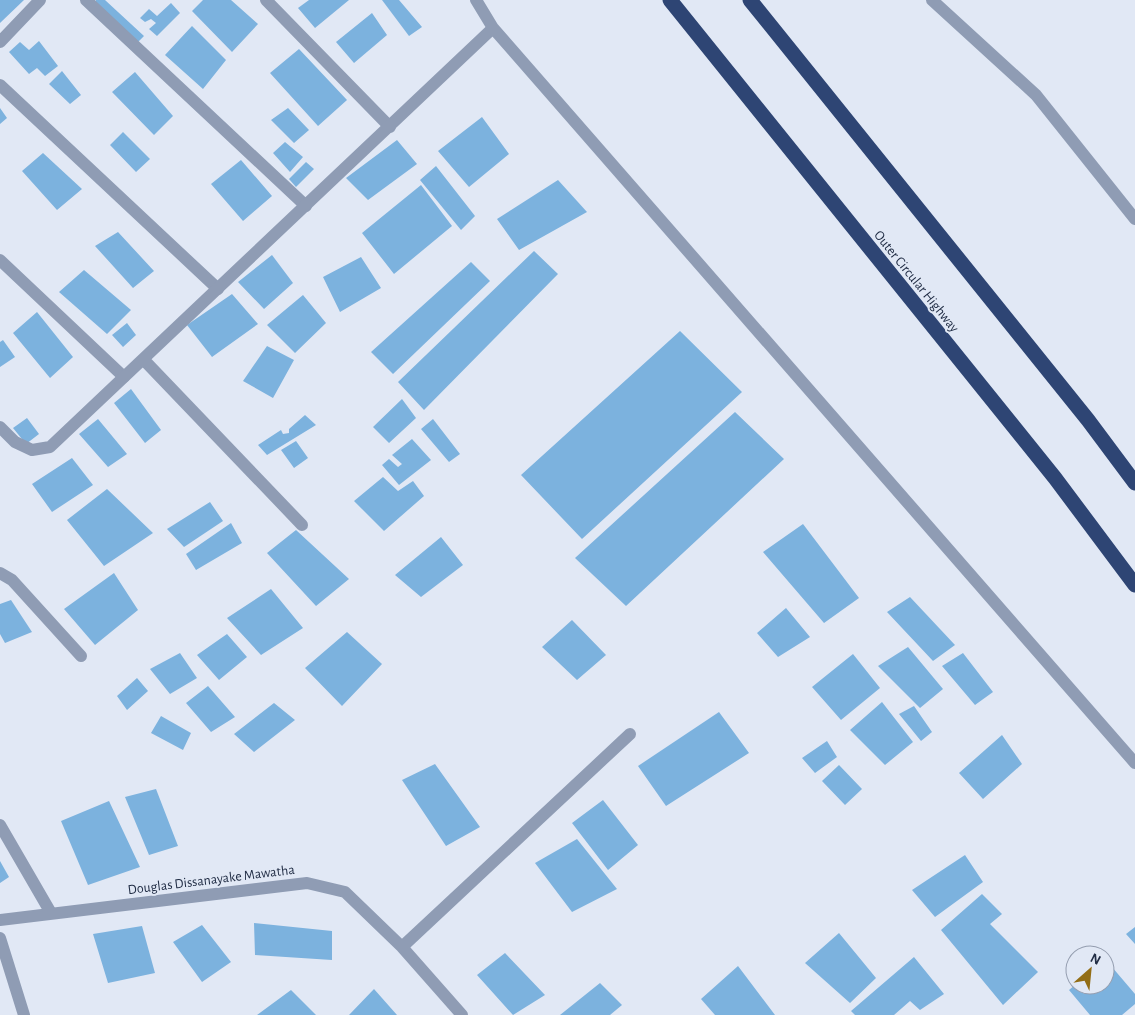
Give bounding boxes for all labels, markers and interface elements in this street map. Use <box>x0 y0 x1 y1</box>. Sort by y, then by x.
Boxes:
street label: Outer Circular Highway <box>871 228 961 335</box>
street label: Douglas Dissanayake Mawatha <box>127 863 296 897</box>
north arrow <box>1065 945 1115 995</box>
text: N <box>1088 951 1103 968</box>

